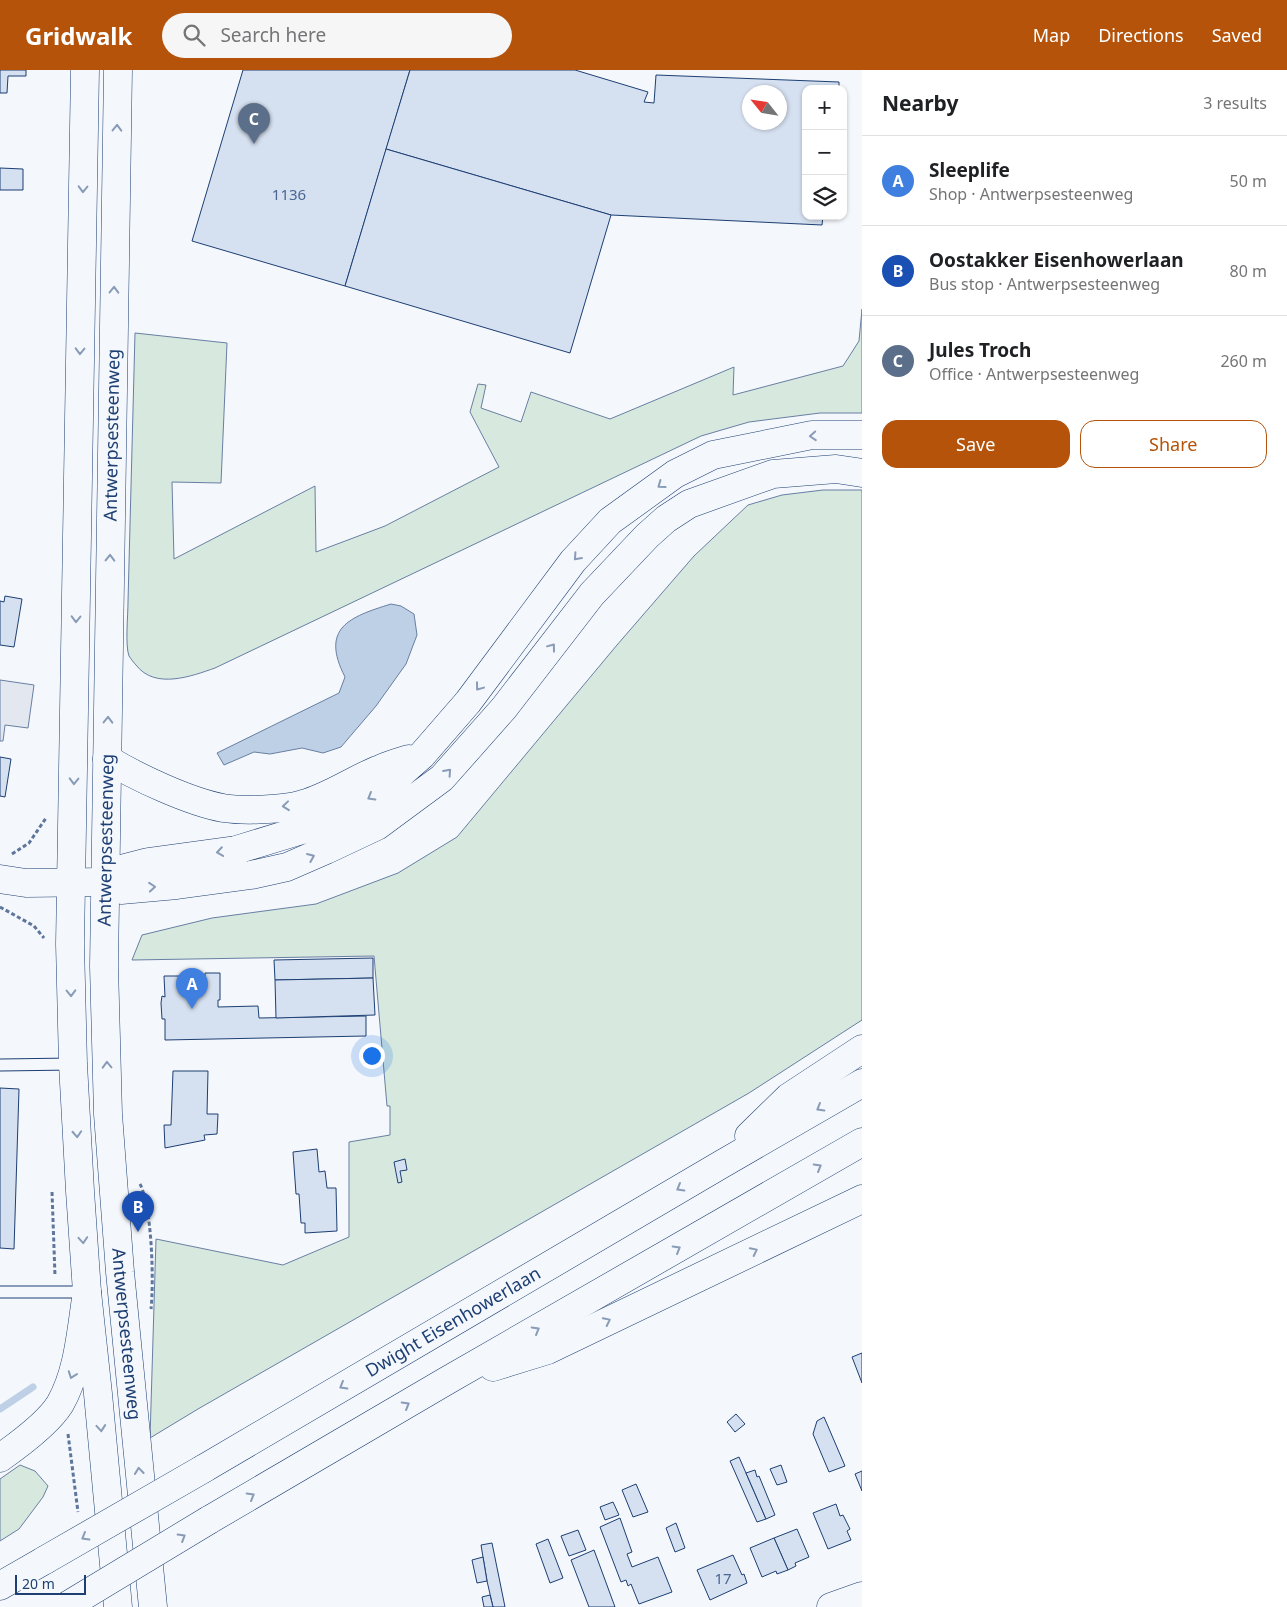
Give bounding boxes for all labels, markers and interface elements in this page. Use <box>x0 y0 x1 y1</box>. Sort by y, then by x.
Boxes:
search box <box>162 13 512 58</box>
text: Gridwalk <box>25 19 132 52</box>
icon: search <box>180 21 208 49</box>
text: Search here <box>220 22 326 48</box>
text: Map <box>1033 23 1070 47</box>
text: Directions <box>1098 23 1184 47</box>
text: Saved <box>1212 23 1262 47</box>
north arrow <box>742 85 787 130</box>
map controls <box>802 85 847 220</box>
button: + <box>802 85 847 130</box>
text: Nearby <box>882 89 958 117</box>
text: 3 results <box>1203 92 1267 114</box>
pin: C <box>238 103 270 144</box>
one-way arrow <box>112 124 122 132</box>
button: − <box>802 130 847 175</box>
text: Sleeplife <box>929 157 1010 183</box>
text: A <box>892 170 904 192</box>
text: 50 m <box>1230 170 1267 192</box>
button: layers <box>802 175 847 220</box>
text: Shop · Antwerpsesteenweg <box>929 183 1133 205</box>
house number: 1136 <box>272 184 306 204</box>
one-way arrow <box>78 185 88 193</box>
text: Oostakker Eisenhowerlaan <box>929 247 1184 273</box>
text: B <box>893 260 903 282</box>
text: 80 m <box>1230 260 1267 282</box>
text: Bus stop · Antwerpsesteenweg <box>929 273 1160 295</box>
one-way arrow <box>109 286 120 294</box>
text: Jules Troch <box>929 337 1031 363</box>
one-way arrow <box>75 347 86 355</box>
street label: Antwerpsesteenweg <box>97 348 125 521</box>
text: C <box>893 350 903 372</box>
text: 260 m <box>1220 350 1267 372</box>
text: Office · Antwerpsesteenweg <box>929 363 1139 385</box>
button: Save <box>882 420 1070 468</box>
button: Share <box>1080 420 1267 468</box>
one-way arrow <box>809 430 817 441</box>
one-way arrow <box>657 479 667 488</box>
one-way arrow <box>574 552 583 561</box>
one-way arrow <box>105 554 115 562</box>
one-way arrow <box>71 615 81 623</box>
one-way arrow <box>546 644 554 653</box>
one-way arrow <box>476 681 485 691</box>
one-way arrow <box>102 716 113 724</box>
street label: Antwerpsesteenweg <box>91 753 119 926</box>
one-way arrow <box>442 768 451 777</box>
one-way arrow <box>69 778 79 785</box>
one-way arrow <box>368 790 377 800</box>
one-way arrow <box>281 800 289 811</box>
one-way arrow <box>216 846 224 857</box>
one-way arrow <box>306 853 315 863</box>
one-way arrow <box>148 882 156 893</box>
pin: A <box>176 968 208 1009</box>
one-way arrow <box>66 989 77 997</box>
your location <box>359 1043 385 1069</box>
one-way arrow <box>102 1061 112 1068</box>
one-way arrow <box>816 1101 825 1111</box>
one-way arrow <box>71 1130 82 1138</box>
one-way arrow <box>812 1164 821 1174</box>
one-way arrow <box>676 1182 685 1192</box>
pin: B <box>122 1191 154 1232</box>
one-way arrow <box>78 1236 89 1244</box>
one-way arrow <box>672 1245 681 1255</box>
street label: Antwerpsesteenweg <box>107 1247 148 1421</box>
one-way arrow <box>749 1247 758 1257</box>
street label: Dwight Eisenhowerlaan <box>361 1260 545 1382</box>
one-way arrow <box>602 1317 611 1328</box>
one-way arrow <box>531 1326 540 1336</box>
one-way arrow <box>68 1370 78 1378</box>
one-way arrow <box>340 1380 349 1390</box>
one-way arrow <box>401 1401 410 1411</box>
one-way arrow <box>96 1424 107 1432</box>
one-way arrow <box>134 1467 145 1475</box>
one-way arrow <box>246 1492 255 1502</box>
one-way arrow <box>82 1530 91 1540</box>
one-way arrow <box>176 1533 185 1543</box>
house number: 17 <box>714 1568 732 1588</box>
scale bar <box>15 1572 86 1595</box>
text: 20 m <box>22 1574 55 1593</box>

